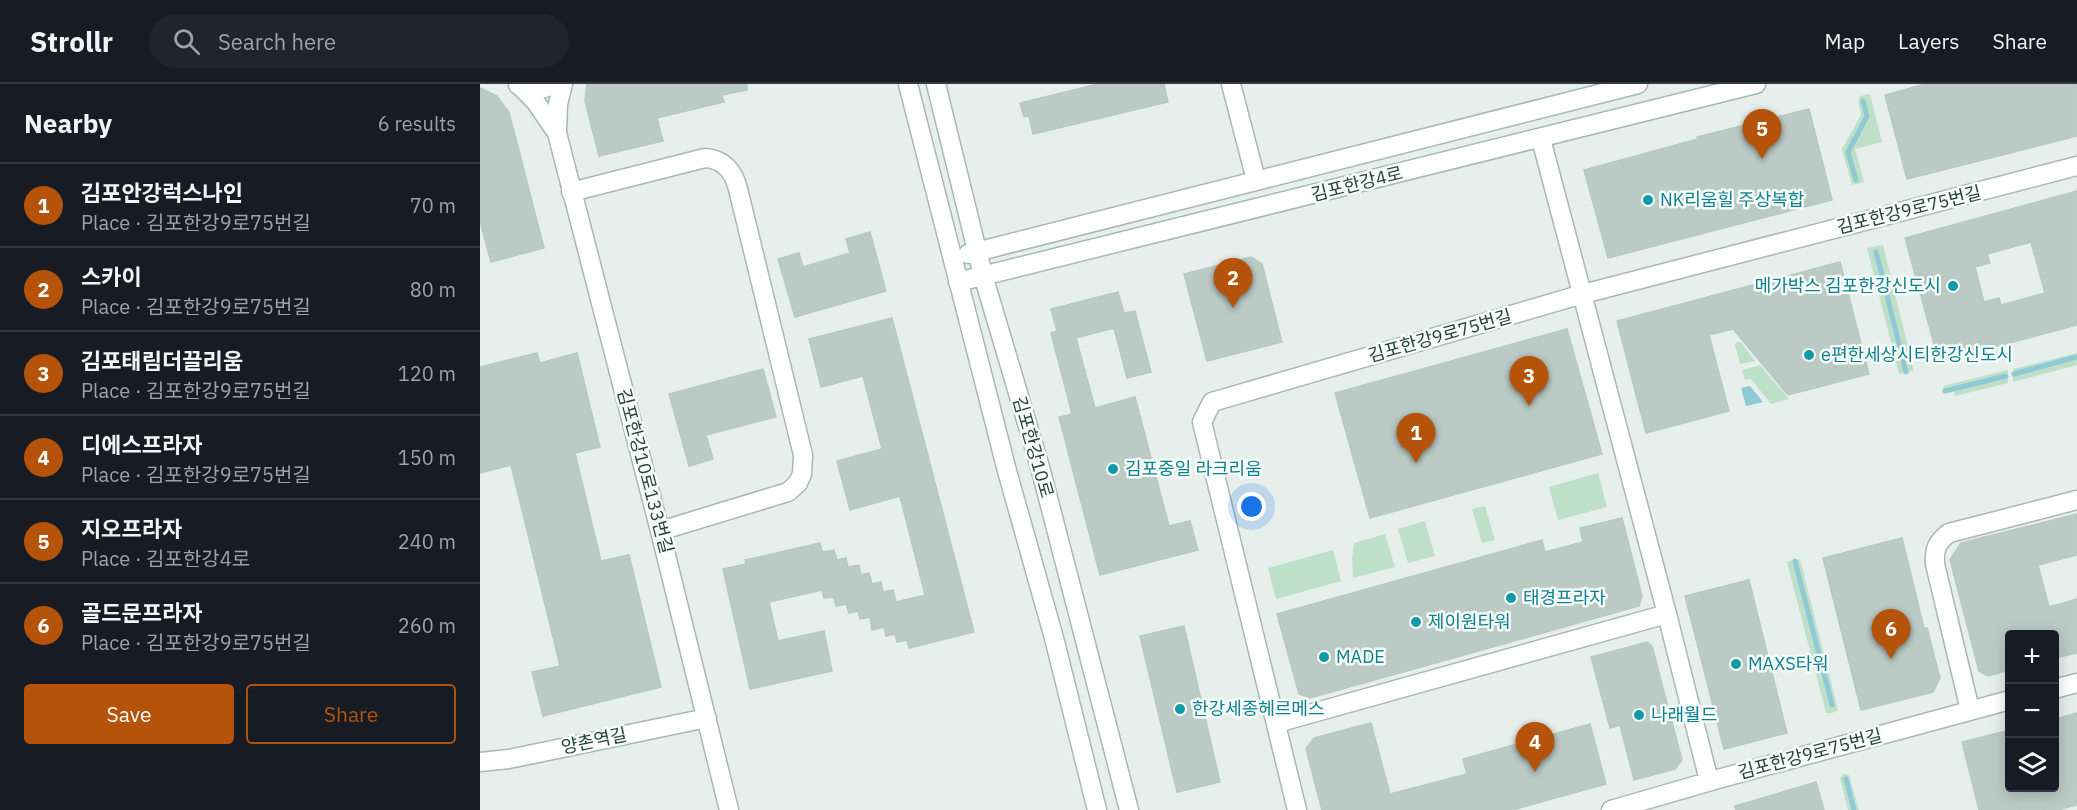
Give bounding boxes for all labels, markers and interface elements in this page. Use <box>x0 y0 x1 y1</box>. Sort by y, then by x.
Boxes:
search box <box>149 14 569 68</box>
text: Strollr <box>30 23 113 60</box>
icon: search <box>170 25 203 58</box>
text: Search here <box>218 27 336 56</box>
text: Map <box>1825 27 1865 55</box>
text: Layers <box>1898 27 1960 55</box>
text: Share <box>1993 27 2047 55</box>
text: Nearby <box>24 106 112 140</box>
text: 6 results <box>378 110 456 137</box>
pin: 5 <box>1742 110 1782 159</box>
street label: 김포한강4로 <box>1309 161 1405 206</box>
text: 김포안강럭스나인 <box>81 178 243 207</box>
street label: 김포한강9로75번길 <box>1834 180 1984 239</box>
place label: NK리움힐 주상복합 <box>1660 188 1804 211</box>
text: 1 <box>38 192 50 219</box>
text: 70 m <box>410 192 456 219</box>
marker: NK리움힐 주상복합 <box>1641 193 1655 207</box>
text: Place · 김포한강9로75번길 <box>81 209 311 236</box>
pin: 2 <box>1214 258 1252 308</box>
text: 스카이 <box>81 262 142 291</box>
place label: 메가박스 김포한강신도시 <box>1755 274 1941 297</box>
text: 2 <box>38 276 50 303</box>
text: 80 m <box>410 276 456 303</box>
marker: 메가박스 김포한강신도시 <box>1946 279 1960 293</box>
text: Place · 김포한강9로75번길 <box>81 293 311 320</box>
street label: 김포한강9로75번길 <box>1365 304 1514 367</box>
place label: e편한세상시티한강신도시 <box>1821 343 2013 366</box>
text: 김포태림더끌리움 <box>81 346 243 375</box>
marker: e편한세상시티한강신도시 <box>1802 348 1816 362</box>
pin: 3 <box>1510 356 1548 406</box>
text: 3 <box>38 360 50 387</box>
text: 120 m <box>398 360 456 387</box>
text: Place · 김포한강9로75번길 <box>81 377 311 404</box>
street label: 김포한강10로133번길 <box>612 386 679 556</box>
street label: 김포한강10로 <box>1008 394 1059 500</box>
pin: 1 <box>1396 414 1436 463</box>
text: 디에스프라자 <box>81 430 202 459</box>
text: 4 <box>38 444 50 471</box>
text: 150 m <box>398 444 456 471</box>
place label: 김포중일 라크리움 <box>1125 457 1262 480</box>
text: Place · 김포한강9로75번길 <box>81 461 311 488</box>
marker: 김포중일 라크리움 <box>1106 462 1120 476</box>
your location <box>1237 492 1266 521</box>
text: 지오프라자 <box>81 514 182 543</box>
text: 5 <box>38 528 50 555</box>
text: 240 m <box>398 528 456 555</box>
text: Place · 김포한강4로 <box>81 545 250 572</box>
place label: 태경프라자 <box>1523 586 1606 609</box>
marker: 태경프라자 <box>1504 591 1518 605</box>
text: 골드문프라자 <box>81 598 202 627</box>
place label: 제이원타워 <box>1428 610 1511 633</box>
pin: 6 <box>1872 610 1910 659</box>
text: 6 <box>38 612 50 639</box>
text: 260 m <box>398 612 456 639</box>
marker: 제이원타워 <box>1409 615 1423 629</box>
text: Place · 김포한강9로75번길 <box>81 629 311 656</box>
map controls <box>2005 630 2059 792</box>
button: + <box>2005 630 2059 684</box>
place label: MADE <box>1336 645 1385 668</box>
marker: MADE <box>1317 650 1331 664</box>
place label: MAXS타워 <box>1748 652 1829 675</box>
marker: MAXS타워 <box>1729 657 1743 671</box>
button: Save <box>24 684 234 744</box>
button: Share <box>246 684 456 744</box>
button: − <box>2005 684 2059 738</box>
place label: 한강세종헤르메스 <box>1192 697 1324 720</box>
marker: 한강세종헤르메스 <box>1173 702 1187 716</box>
place label: 나래월드 <box>1651 703 1717 726</box>
marker: 나래월드 <box>1632 708 1646 722</box>
street label: 양촌역길 <box>559 722 629 759</box>
pin: 4 <box>1516 722 1554 772</box>
street label: 김포한강9로75번길 <box>1735 723 1884 784</box>
button: layers <box>2005 738 2059 792</box>

